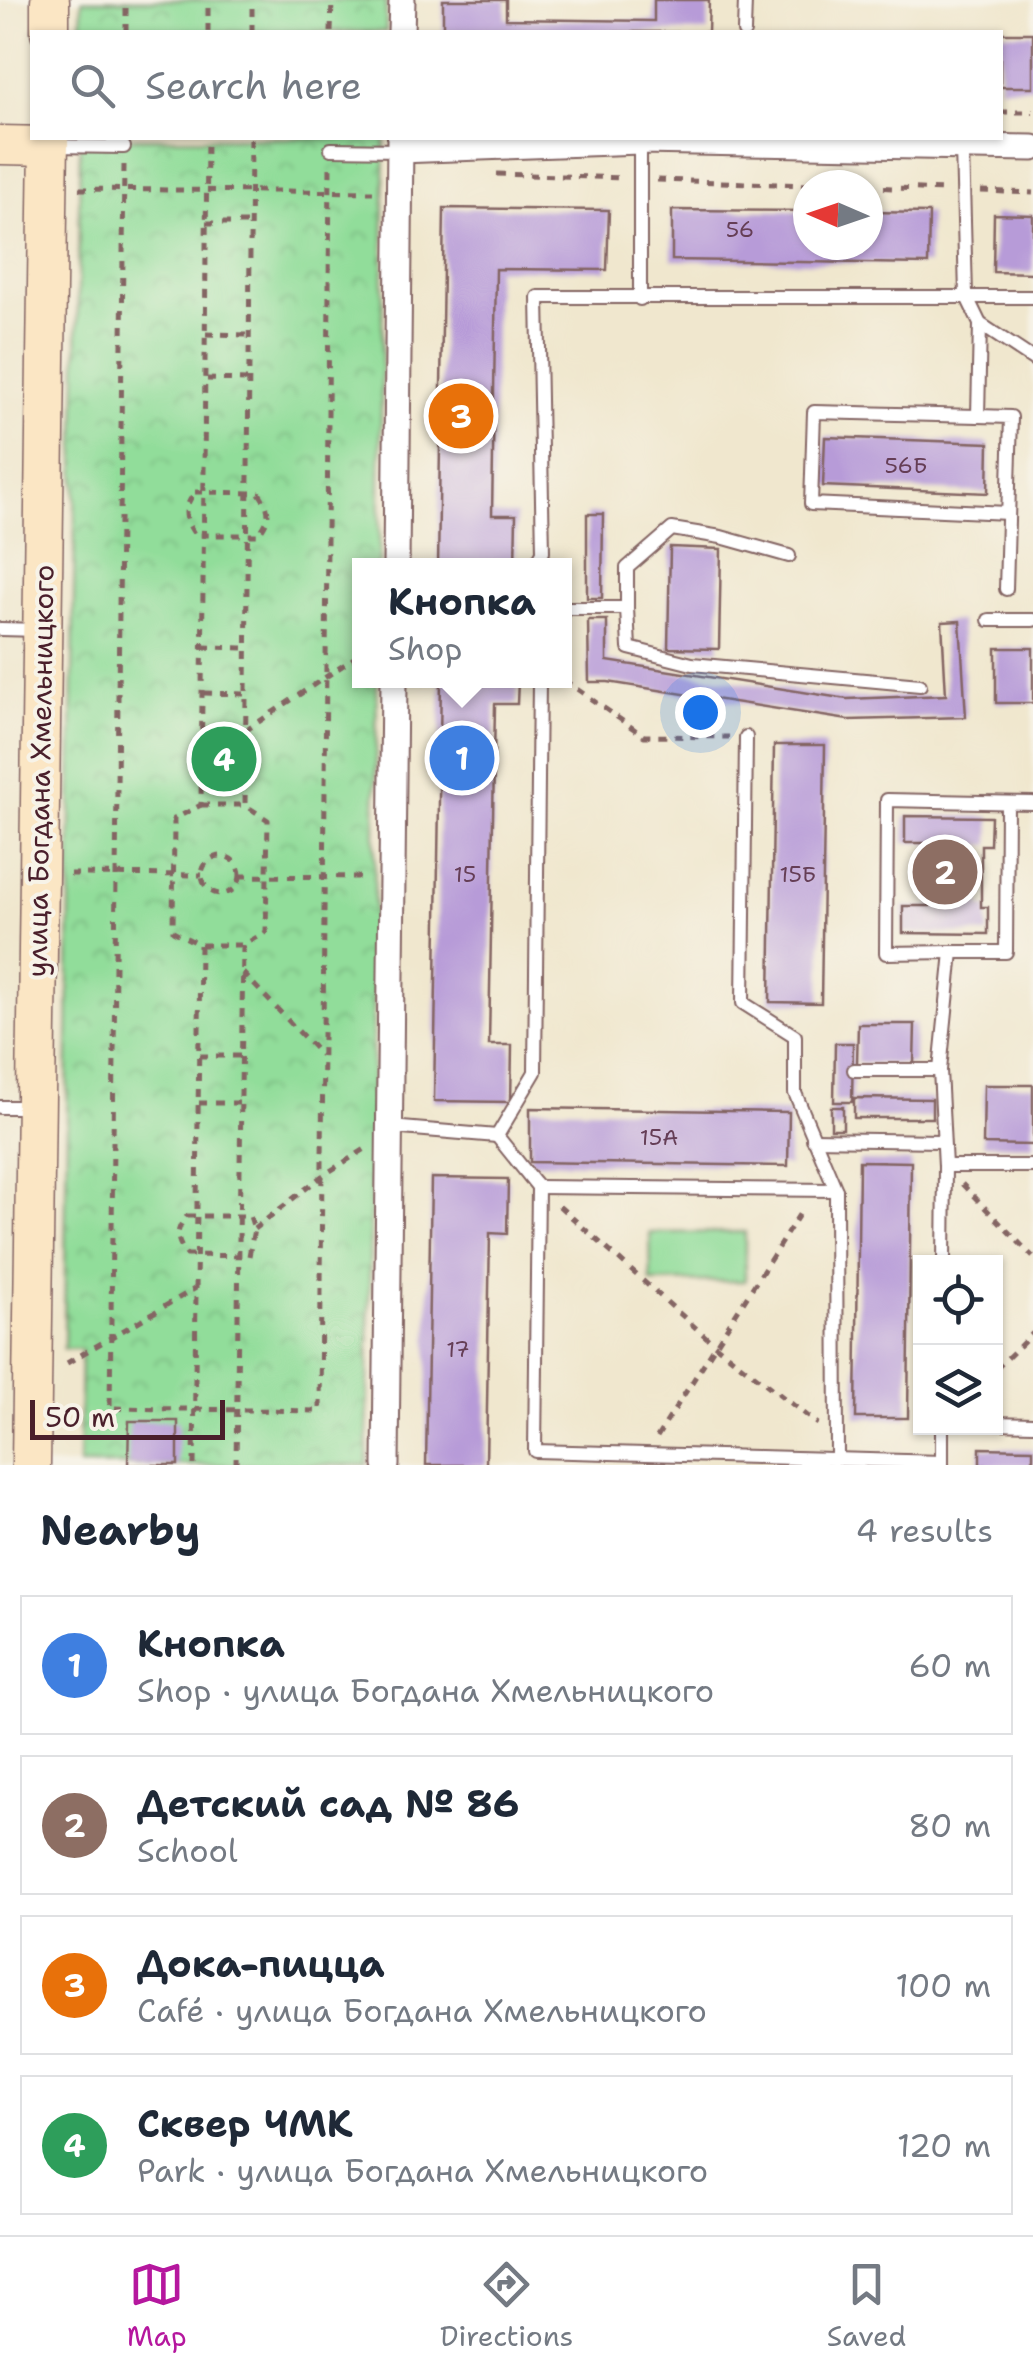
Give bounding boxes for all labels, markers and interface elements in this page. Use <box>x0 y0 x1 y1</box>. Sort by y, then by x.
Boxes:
search box <box>30 30 1003 140</box>
icon: search <box>65 58 120 113</box>
text: Search here <box>145 60 362 111</box>
north arrow <box>793 170 883 260</box>
house number: 56 <box>726 215 754 244</box>
pin: 3 <box>428 378 494 454</box>
house number: 56Б <box>884 451 928 480</box>
popup <box>352 558 572 688</box>
street label: улица Богдана Хмельницкого <box>17 564 63 978</box>
text: Кнопка <box>388 576 536 627</box>
text: Shop <box>388 627 463 670</box>
your location <box>675 687 726 738</box>
pin: 1 <box>430 720 494 796</box>
pin: 4 <box>192 722 256 796</box>
pin: 2 <box>912 834 978 910</box>
house number: 15 <box>454 860 476 889</box>
house number: 15Б <box>780 860 816 889</box>
house number: 15А <box>640 1123 678 1152</box>
map controls <box>913 1255 1003 1435</box>
button: locate <box>913 1255 1003 1345</box>
house number: 17 <box>446 1335 470 1364</box>
button: layers <box>913 1345 1003 1435</box>
scale bar <box>30 1395 225 1440</box>
text: 50 m <box>45 1398 115 1436</box>
text: Nearby <box>40 1502 200 1558</box>
text: 4 results <box>856 1509 993 1552</box>
text: Кнопка <box>137 1618 285 1669</box>
text: 1 <box>67 1644 82 1687</box>
text: 60 m <box>909 1644 991 1687</box>
text: Shop · улица Богдана Хмельницкого <box>137 1669 714 1712</box>
text: Детский сад № 86 <box>137 1778 519 1829</box>
text: 2 <box>63 1804 86 1847</box>
text: 80 m <box>908 1804 991 1847</box>
text: School <box>137 1829 238 1872</box>
text: Дока-пицца <box>137 1938 385 1989</box>
text: 3 <box>63 1964 86 2007</box>
text: 100 m <box>895 1964 991 2007</box>
text: Café · улица Богдана Хмельницкого <box>137 1989 707 2032</box>
text: Сквер ЧМК <box>137 2098 353 2149</box>
text: 4 <box>63 2124 86 2167</box>
text: 120 m <box>897 2124 991 2167</box>
text: Park · улица Богдана Хмельницкого <box>137 2149 708 2192</box>
tab: Map <box>127 2257 187 2355</box>
tab: Directions <box>440 2257 573 2355</box>
tab: Saved <box>827 2257 906 2355</box>

